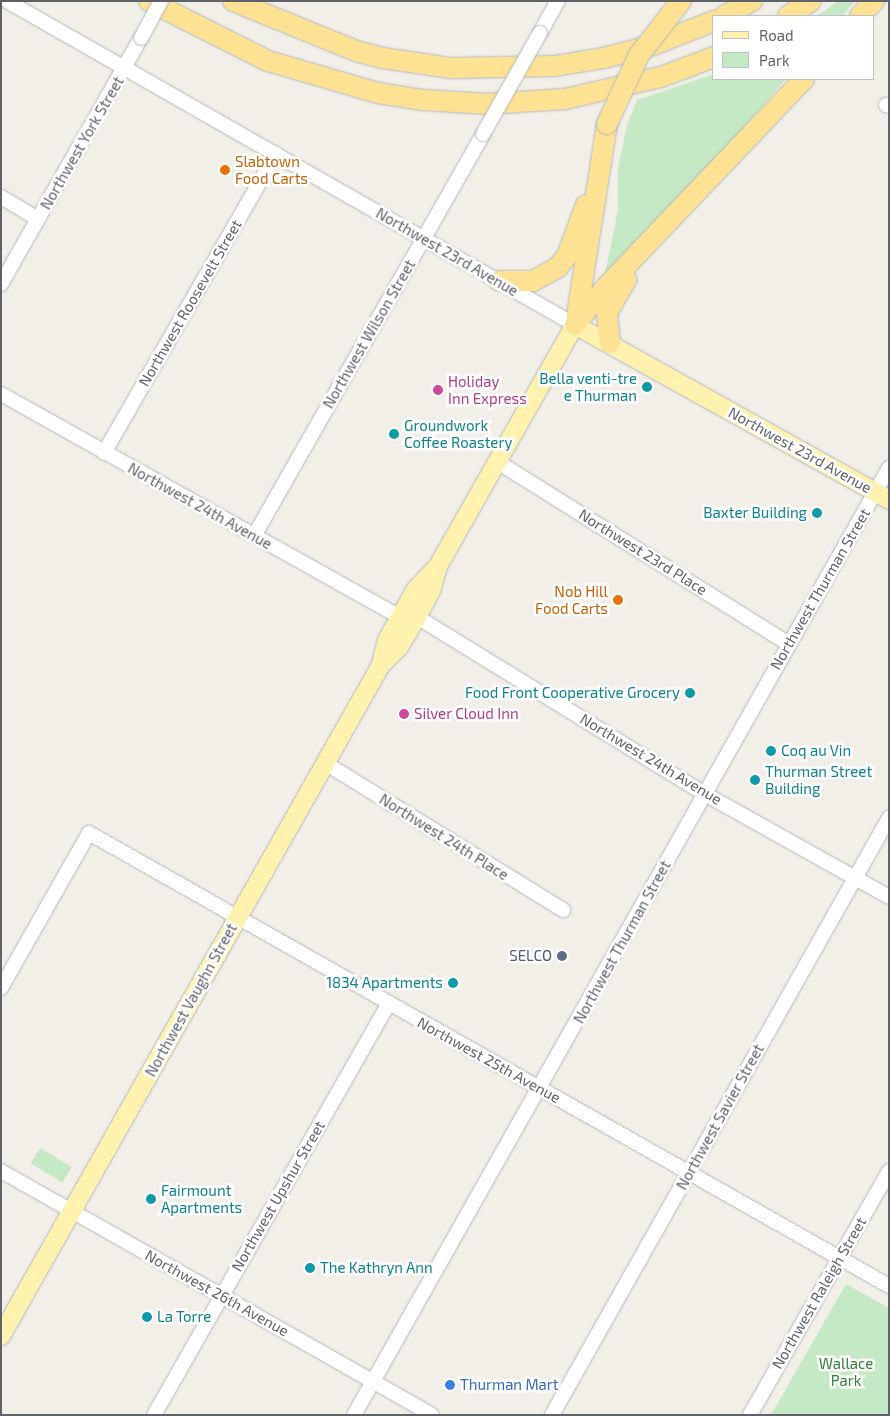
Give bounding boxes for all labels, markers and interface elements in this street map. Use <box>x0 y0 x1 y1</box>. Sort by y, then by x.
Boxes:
legend <box>712 15 875 80</box>
text: Road <box>759 26 794 44</box>
text: Park <box>759 51 790 69</box>
street label: Northwest York Street <box>36 73 128 213</box>
place label: Slabtown Food Carts <box>235 152 308 187</box>
marker: Slabtown Food Carts <box>219 164 231 176</box>
street label: Northwest 23rd Avenue <box>373 204 521 300</box>
street label: Northwest Roosevelt Street <box>135 216 245 390</box>
street label: Northwest Wilson Street <box>319 256 419 412</box>
place label: Bella venti-tre e Thurman <box>539 369 637 404</box>
place label: Holiday Inn Express <box>448 372 527 407</box>
marker: Bella venti-tre e Thurman <box>641 381 653 393</box>
marker: Holiday Inn Express <box>432 384 444 396</box>
street label: Northwest 23rd Avenue <box>725 403 875 497</box>
place label: Groundwork Coffee Roastery <box>404 416 512 451</box>
marker: Groundwork Coffee Roastery <box>388 428 400 440</box>
street label: Northwest 24th Avenue <box>125 459 275 553</box>
place label: Baxter Building <box>703 504 807 522</box>
street label: Northwest 23rd Place <box>575 505 711 599</box>
street label: Northwest Thurman Street <box>766 505 874 673</box>
marker: Baxter Building <box>811 507 823 519</box>
place label: Nob Hill Food Carts <box>535 582 608 617</box>
marker: Nob Hill Food Carts <box>612 594 624 606</box>
place label: Food Front Cooperative Grocery <box>465 684 680 702</box>
marker: Food Front Cooperative Grocery <box>684 687 696 699</box>
place label: Silver Cloud Inn <box>414 705 519 723</box>
marker: Silver Cloud Inn <box>398 708 410 720</box>
street label: Northwest 24th Avenue <box>577 709 725 809</box>
place label: Coq au Vin <box>781 742 852 760</box>
marker: Coq au Vin <box>765 745 777 757</box>
place label: Thurman Street Building <box>765 762 872 797</box>
marker: Thurman Street Building <box>749 774 761 786</box>
street label: Northwest 24th Place <box>376 790 512 884</box>
street label: Northwest Thurman Street <box>570 857 674 1027</box>
street label: Northwest Vaughn Street <box>141 920 241 1080</box>
place label: SELCO <box>509 947 552 965</box>
marker: SELCO <box>556 950 568 962</box>
place label: 1834 Apartments <box>326 974 443 992</box>
marker: 1834 Apartments <box>447 977 459 989</box>
street label: Northwest 25th Avenue <box>414 1013 564 1107</box>
street label: Northwest Savier Street <box>672 1041 768 1193</box>
street label: Northwest Upshur Street <box>227 1117 329 1275</box>
place label: Fairmount Apartments <box>161 1181 242 1216</box>
marker: Fairmount Apartments <box>145 1193 157 1205</box>
street label: Northwest Raleigh Street <box>768 1214 870 1372</box>
street label: Northwest 26th Avenue <box>142 1246 292 1340</box>
place label: The Kathryn Ann <box>320 1259 433 1277</box>
marker: The Kathryn Ann <box>304 1262 316 1274</box>
place label: La Torre <box>157 1308 212 1326</box>
marker: La Torre <box>141 1311 153 1323</box>
park label: Wallace Park <box>819 1354 873 1389</box>
place label: Thurman Mart <box>460 1376 559 1394</box>
marker: Thurman Mart <box>444 1379 456 1391</box>

